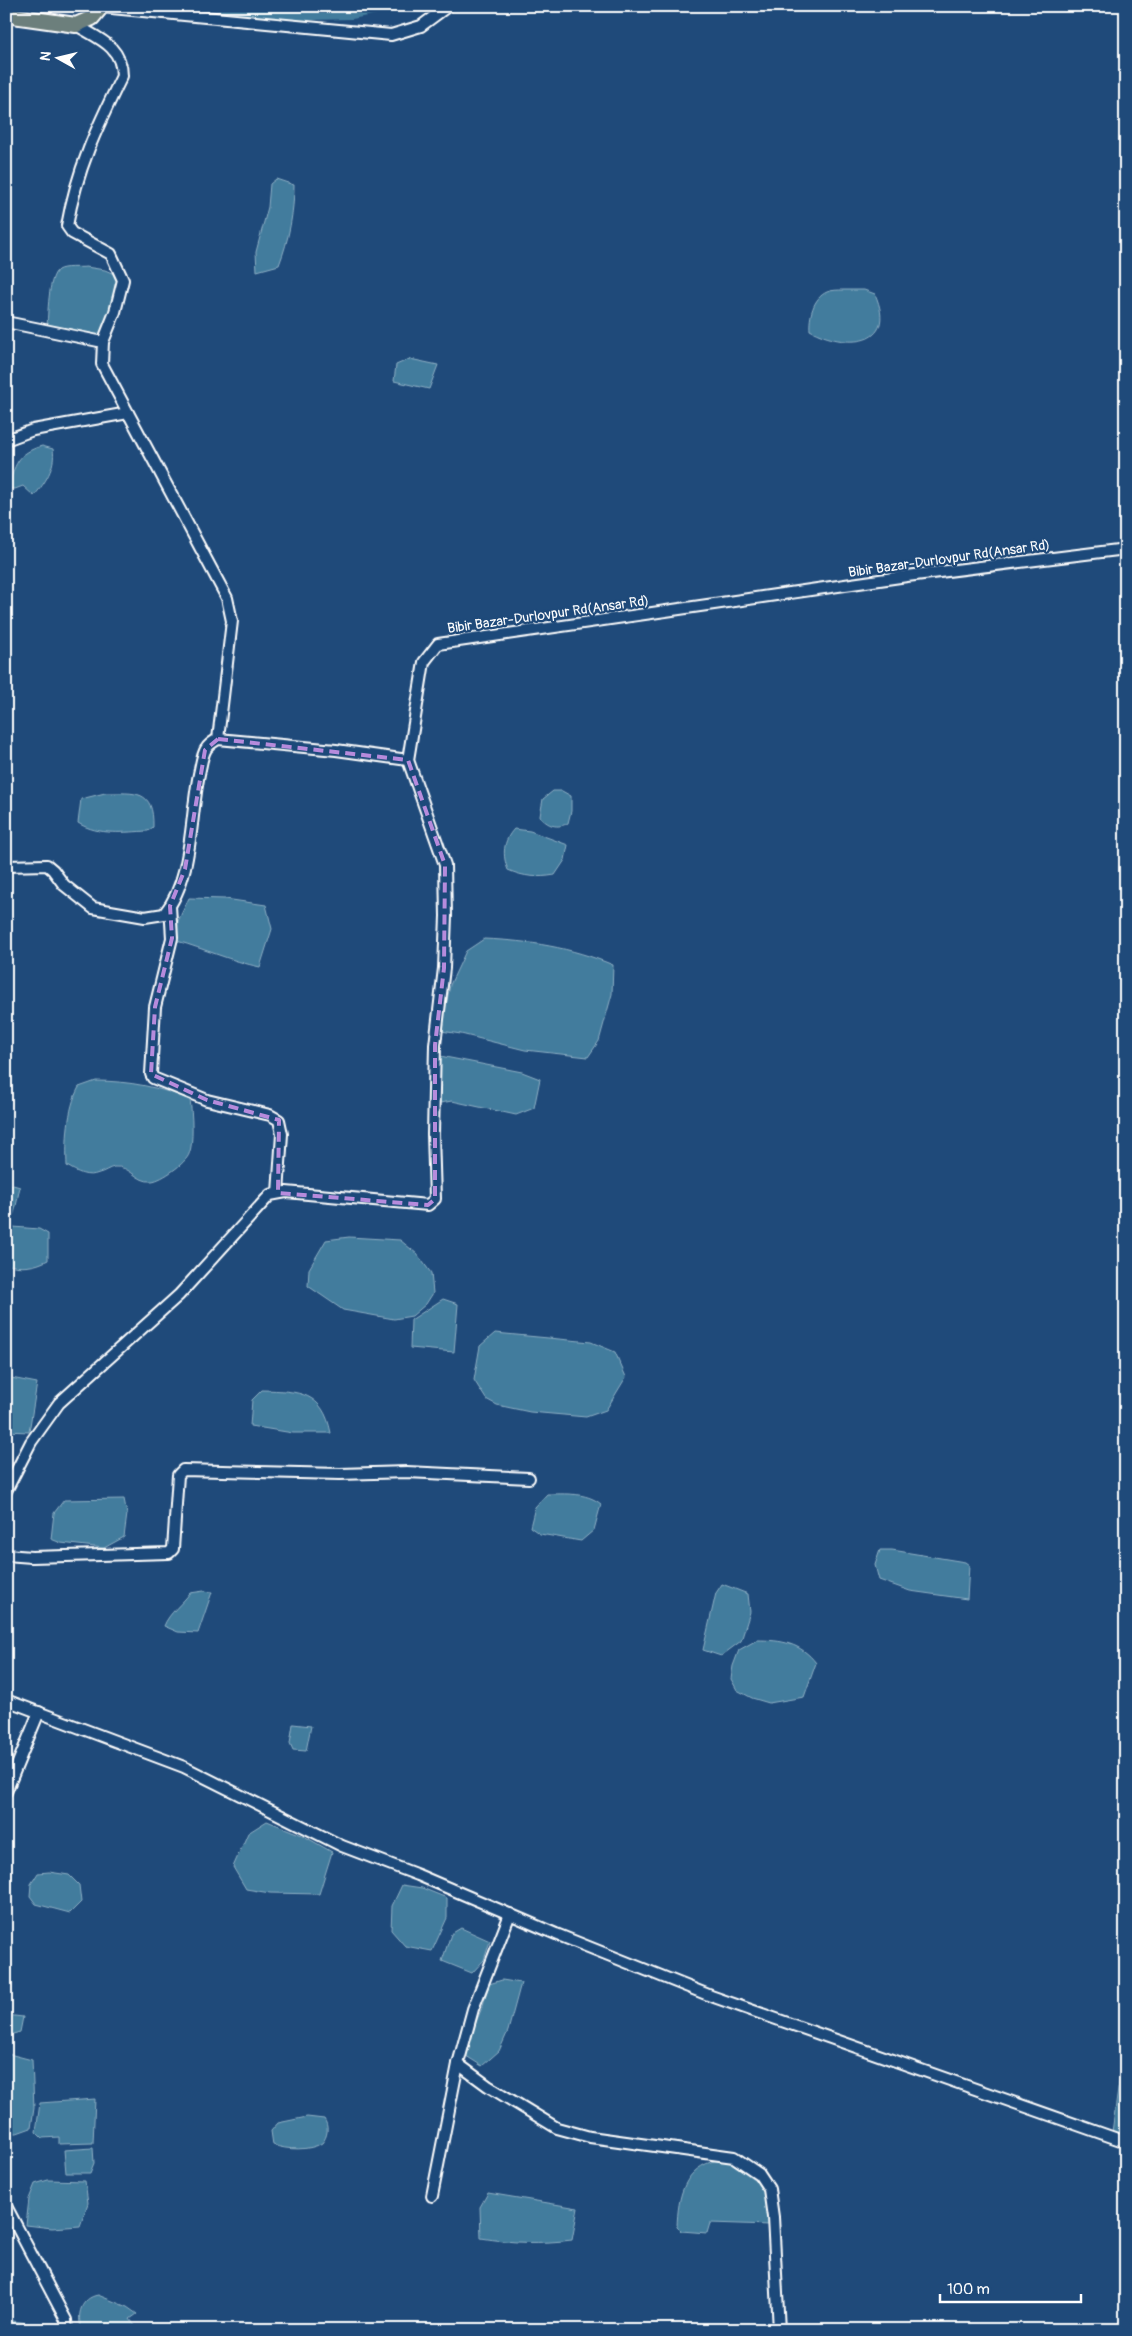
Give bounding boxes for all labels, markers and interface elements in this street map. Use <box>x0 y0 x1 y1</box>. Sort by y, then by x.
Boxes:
north arrow <box>32 32 82 82</box>
text: N <box>37 50 55 62</box>
street label: Bibir Bazar-Durlovpur Rd(Ansar Rd) <box>847 536 1051 581</box>
street label: Bibir Bazar-Durlovpur Rd(Ansar Rd) <box>446 592 650 637</box>
scale bar <box>940 2271 1081 2303</box>
text: 100 m <box>947 2280 990 2299</box>

